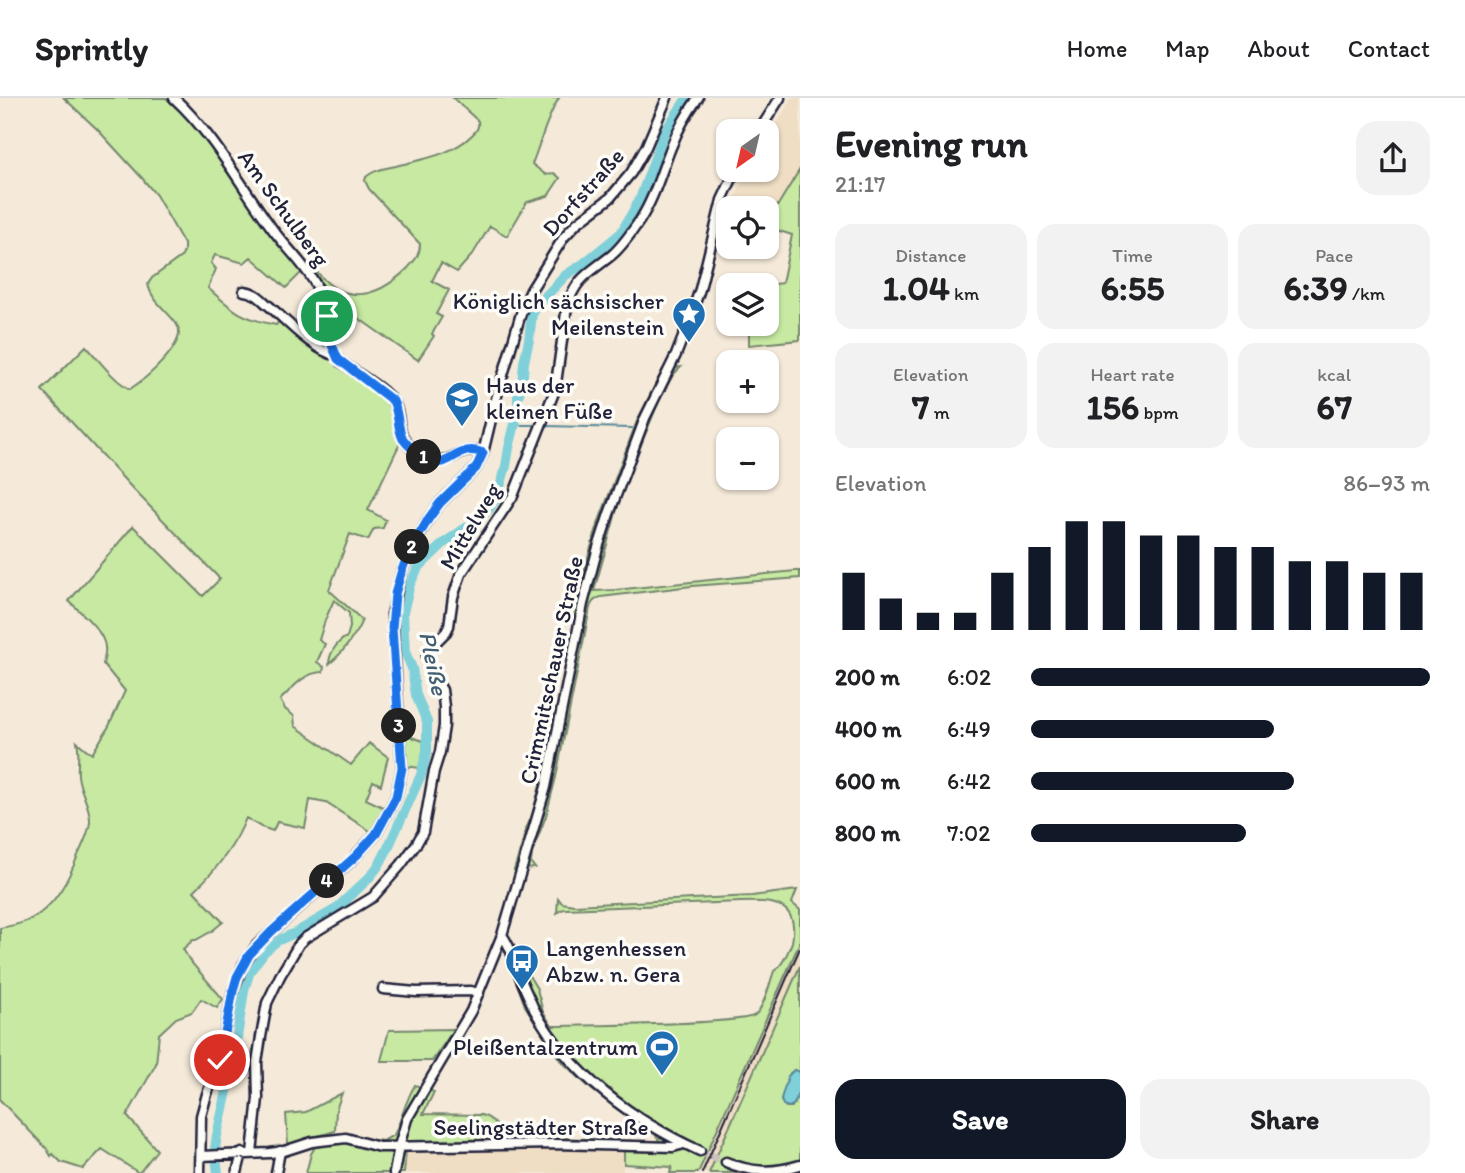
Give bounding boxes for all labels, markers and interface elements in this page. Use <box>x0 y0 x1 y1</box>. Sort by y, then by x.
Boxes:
text: Sprintly <box>35 29 148 68</box>
text: Home <box>1067 34 1127 63</box>
text: Map <box>1165 34 1209 63</box>
text: About <box>1247 34 1310 63</box>
text: Contact <box>1348 34 1430 63</box>
north arrow <box>716 119 779 182</box>
map controls <box>716 119 779 490</box>
text: Evening run <box>835 121 1028 167</box>
button: share <box>1356 121 1430 195</box>
street label: Dorfstraße <box>536 142 630 242</box>
street label: Am Schulberg <box>232 144 336 272</box>
text: 21:17 <box>835 170 886 198</box>
button: locate <box>716 196 779 259</box>
text: Distance <box>895 244 966 267</box>
text: Time <box>1112 244 1153 267</box>
text: Pace <box>1315 244 1353 267</box>
text: 1.04 <box>882 267 950 309</box>
text: 6:55 <box>1101 267 1164 309</box>
text: 6:39 <box>1283 267 1348 309</box>
button: layers <box>716 273 779 336</box>
text: km <box>950 282 979 305</box>
text: /km <box>1348 282 1385 305</box>
pin <box>297 286 357 346</box>
place label: Königlich sächsischer Meilenstein <box>453 287 664 341</box>
place icon: Königlich sächsischer Meilenstein <box>670 295 708 344</box>
icon: arrive <box>308 297 346 335</box>
button: + <box>716 350 779 413</box>
text: Elevation <box>893 363 969 386</box>
text: Heart rate <box>1090 363 1175 386</box>
text: kcal <box>1317 363 1351 386</box>
place label: Haus der kleinen Füße <box>486 371 613 425</box>
school or university icon: Haus der kleinen Füße <box>443 379 481 428</box>
text: 7 <box>912 386 929 428</box>
text: 156 <box>1086 386 1139 428</box>
text: 67 <box>1316 386 1352 428</box>
text: m <box>929 401 950 424</box>
text: bpm <box>1139 401 1179 424</box>
button: − <box>716 427 779 490</box>
pin: 1 <box>406 440 442 474</box>
text: 1 <box>419 445 428 468</box>
text: Elevation <box>835 469 926 497</box>
text: 86–93 m <box>1343 469 1430 497</box>
street label: Mittelweg <box>433 477 507 574</box>
pin: 2 <box>394 530 430 564</box>
text: 2 <box>407 535 417 558</box>
street label: Crimmitschauer Straße <box>513 553 589 787</box>
water label: Pleiße <box>413 629 455 699</box>
text: 200 m <box>835 663 900 691</box>
text: 6:02 <box>947 663 991 691</box>
pin: 3 <box>382 708 416 744</box>
text: 3 <box>393 714 404 737</box>
text: 400 m <box>835 715 902 743</box>
text: 6:49 <box>947 715 991 743</box>
text: 600 m <box>835 767 900 795</box>
text: 6:42 <box>947 767 991 795</box>
text: 800 m <box>835 819 900 847</box>
text: 7:02 <box>947 819 990 847</box>
pin: 4 <box>310 864 344 898</box>
text: 4 <box>321 869 332 892</box>
place label: Langenhessen Abzw. n. Gera <box>546 934 686 988</box>
bus stop icon: Langenhessen Abzw. n. Gera <box>503 942 541 991</box>
sports icon: Pleißentalzentrum <box>643 1028 681 1077</box>
pin <box>190 1030 250 1090</box>
place label: Pleißentalzentrum <box>453 1033 638 1061</box>
icon: check <box>201 1041 239 1079</box>
button: Save <box>835 1079 1126 1159</box>
button: Share <box>1140 1079 1430 1159</box>
street label: Seelingstädter Straße <box>433 1113 649 1141</box>

